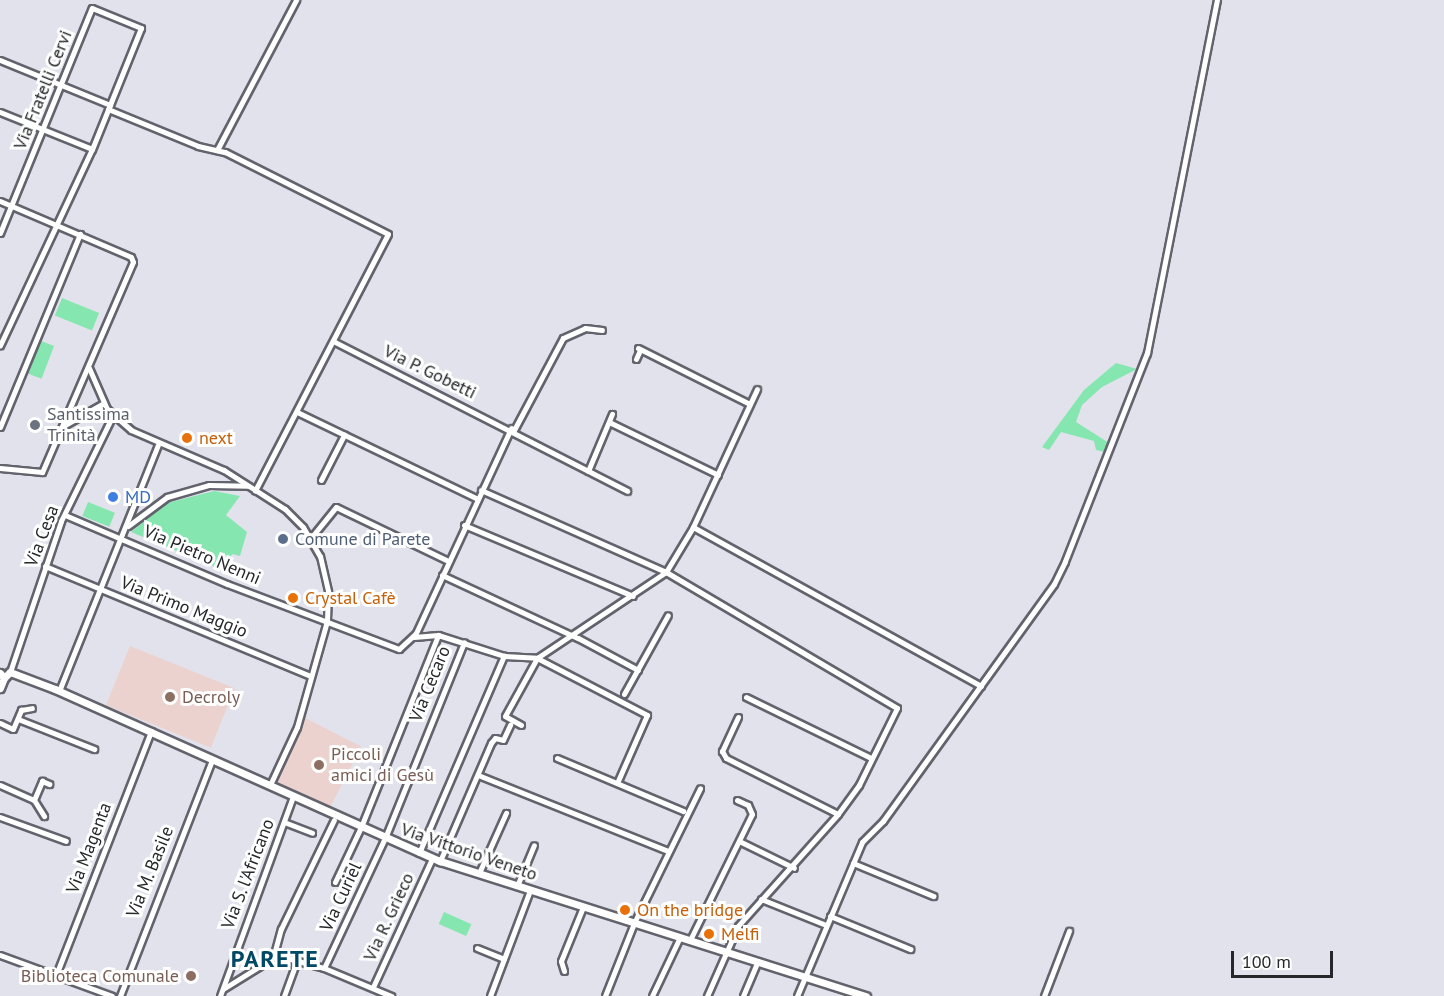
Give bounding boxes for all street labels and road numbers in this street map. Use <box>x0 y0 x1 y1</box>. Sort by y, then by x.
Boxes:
street label: Via Fratelli Cervi <box>9 27 77 153</box>
street label: Via P. Gobetti <box>380 340 480 404</box>
street label: Via Cesa <box>20 502 64 570</box>
street label: Via Pietro Nenni <box>140 521 264 589</box>
street label: Via Primo Maggio <box>117 572 251 642</box>
street label: Via Cecaro <box>405 643 455 725</box>
street label: Via Magenta <box>62 799 116 897</box>
street label: Via S. l'Africano <box>217 815 279 933</box>
street label: Via Vittorio Veneto <box>398 818 540 886</box>
street label: Via M. Basile <box>122 823 178 921</box>
street label: Via Curiel <box>316 859 366 935</box>
street label: Via R. Grieco <box>359 869 419 965</box>

